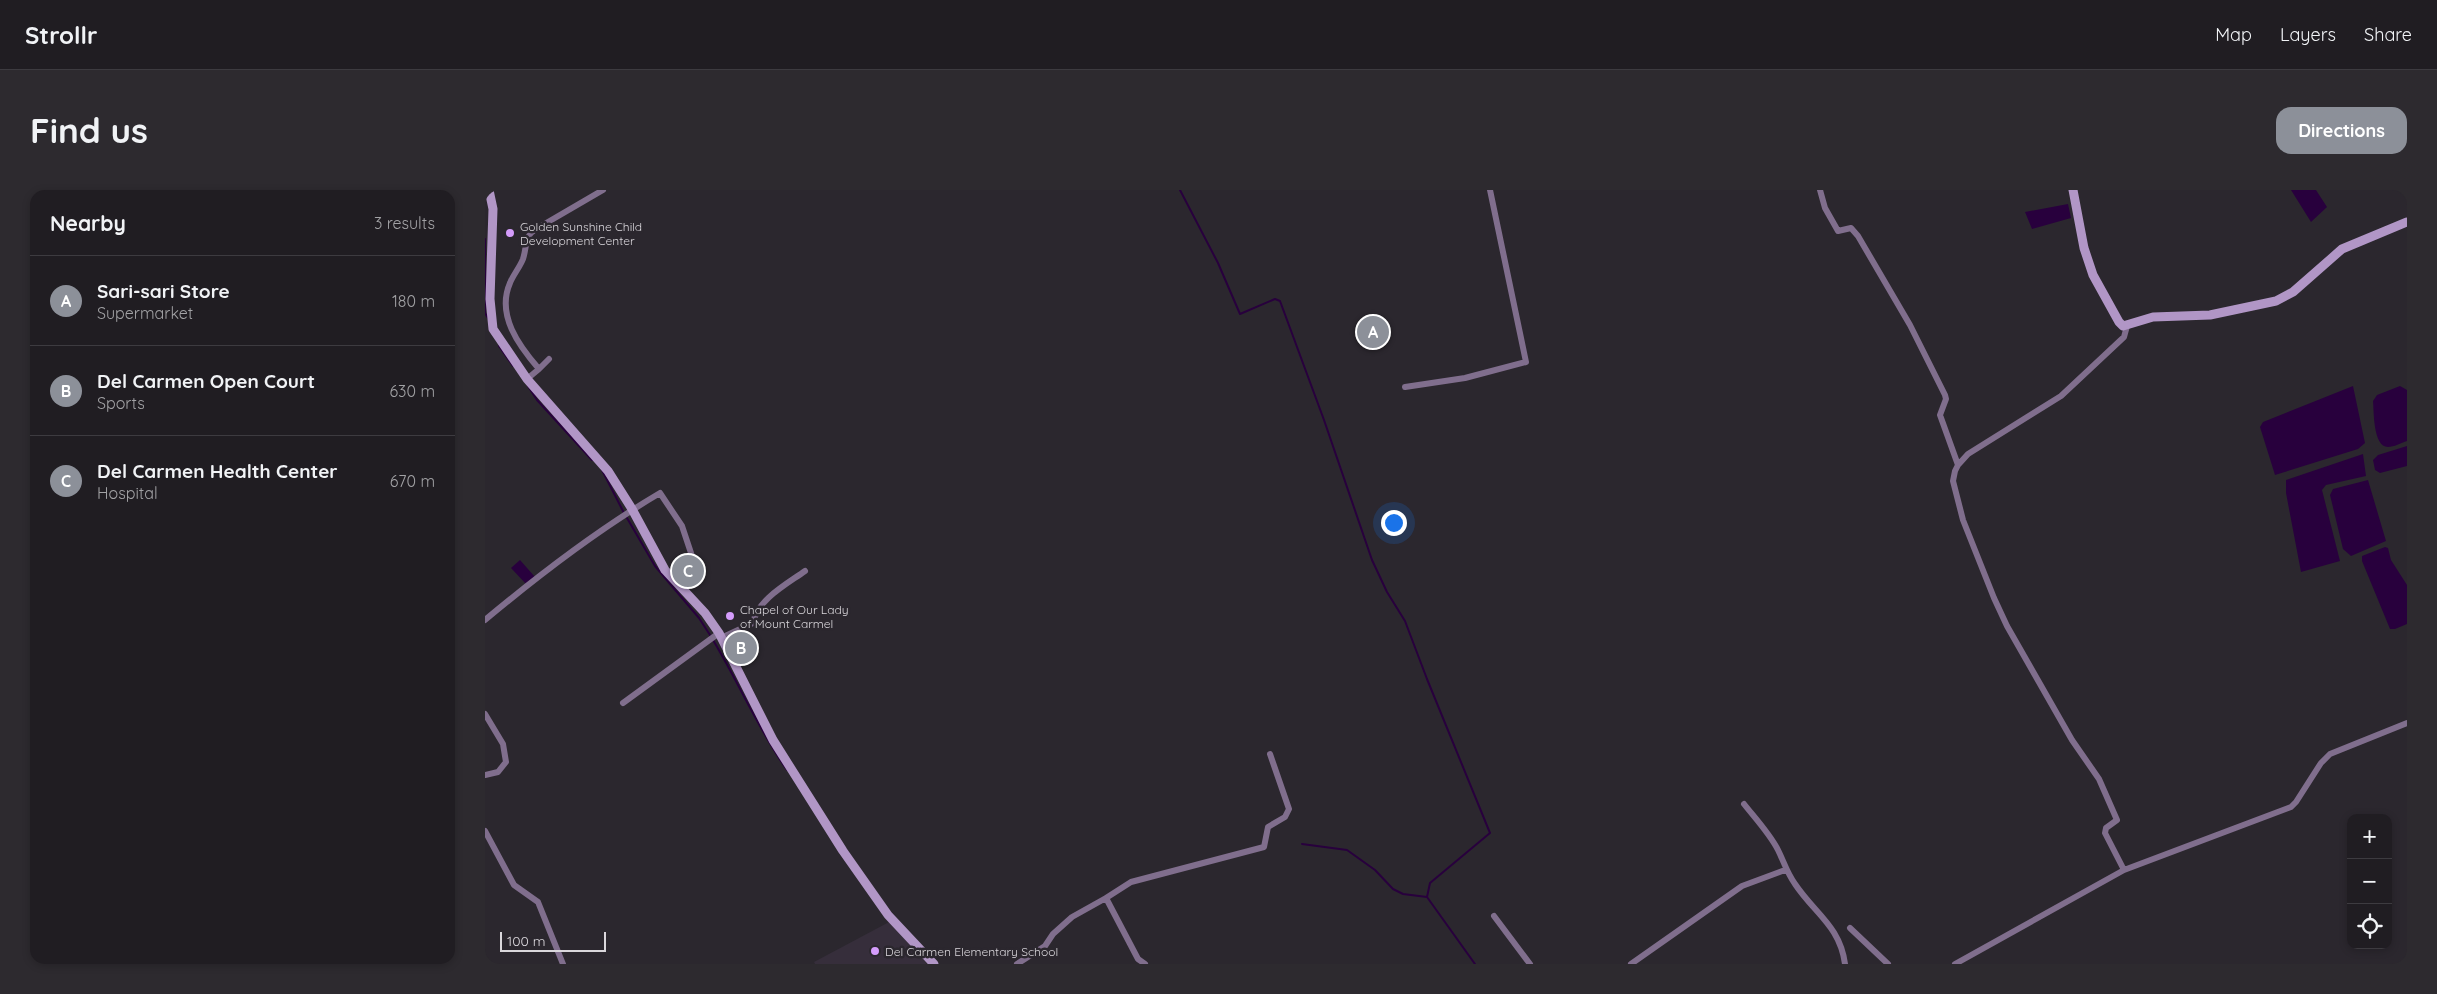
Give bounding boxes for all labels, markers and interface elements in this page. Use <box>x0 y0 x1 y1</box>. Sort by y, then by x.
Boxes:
text: Strollr <box>25 20 97 50</box>
text: Map <box>2215 23 2252 46</box>
text: Layers <box>2280 23 2336 46</box>
text: Share <box>2364 23 2412 46</box>
button: Directions <box>2276 107 2407 154</box>
text: Find us <box>30 108 148 152</box>
text: Nearby <box>50 210 126 236</box>
text: 3 results <box>374 213 435 233</box>
place label: Golden Sunshine Child Development Center <box>520 219 642 248</box>
marker: Golden Sunshine Child Development Center <box>504 227 516 239</box>
text: Sari-sari Store <box>97 279 230 303</box>
text: A <box>61 291 71 311</box>
text: 180 m <box>392 291 435 311</box>
text: Supermarket <box>97 303 193 323</box>
pin: A <box>1357 313 1389 351</box>
text: Del Carmen Open Court <box>97 369 315 393</box>
text: B <box>61 381 71 401</box>
text: 630 m <box>390 381 435 401</box>
text: Sports <box>97 393 145 413</box>
text: Del Carmen Health Center <box>97 459 338 483</box>
text: C <box>61 471 71 491</box>
text: 670 m <box>390 471 435 491</box>
text: Hospital <box>97 483 158 503</box>
your location <box>1381 510 1407 536</box>
pin: C <box>672 552 704 590</box>
place label: Chapel of Our Lady of Mount Carmel <box>740 602 849 631</box>
marker: Chapel of Our Lady of Mount Carmel <box>724 610 736 622</box>
pin: B <box>725 629 757 667</box>
map controls <box>2347 814 2392 949</box>
button: + <box>2347 814 2392 859</box>
button: − <box>2347 859 2392 904</box>
button: locate <box>2347 904 2392 949</box>
scale bar <box>500 929 606 952</box>
text: 100 m <box>507 932 545 950</box>
place label: Del Carmen Elementary School <box>885 944 1058 959</box>
marker: Del Carmen Elementary School <box>869 945 881 957</box>

